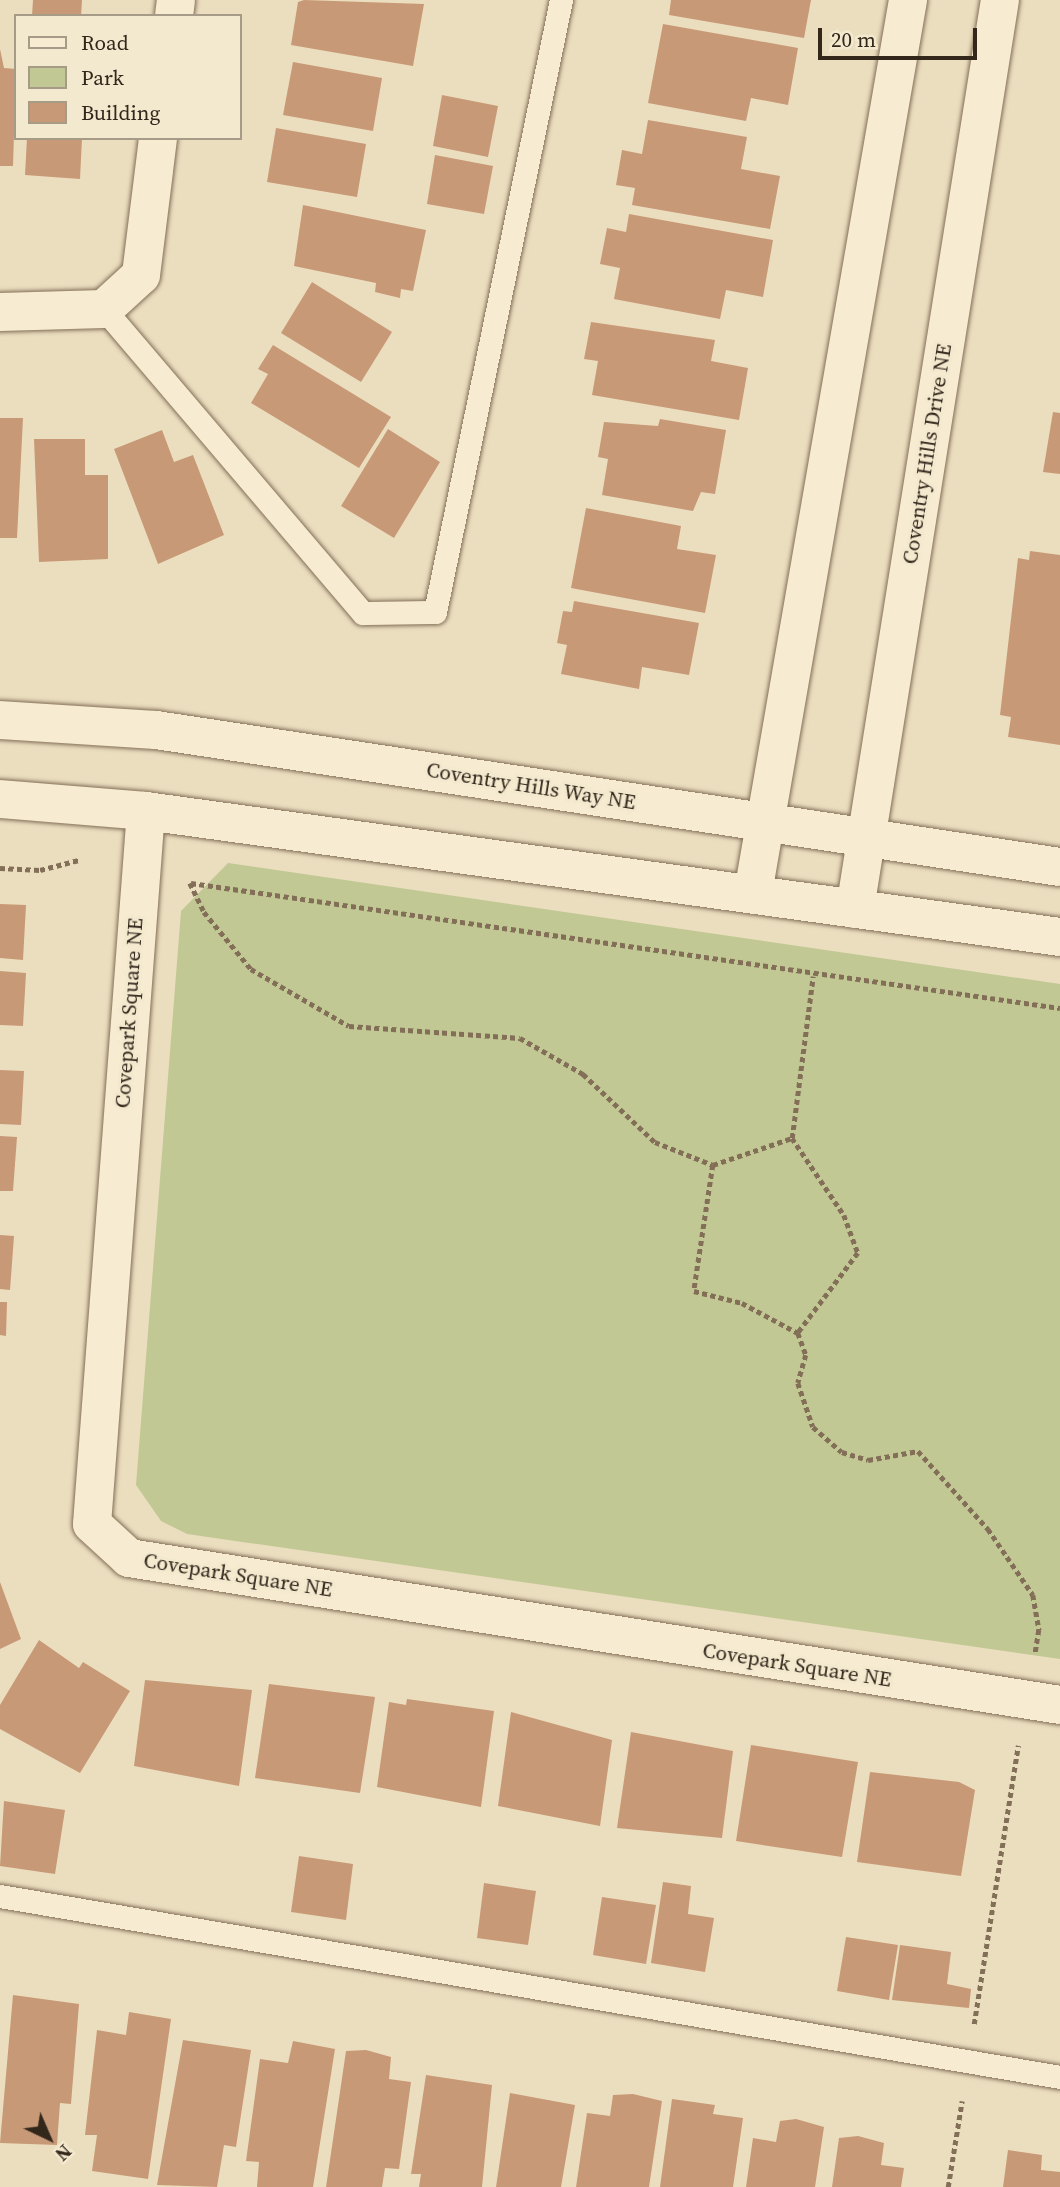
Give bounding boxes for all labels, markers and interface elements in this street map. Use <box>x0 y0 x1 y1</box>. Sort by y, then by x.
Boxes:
legend <box>14 14 242 140</box>
scale bar <box>822 14 981 58</box>
text: 20 m <box>831 25 876 54</box>
text: Road <box>81 28 129 57</box>
text: Park <box>81 63 124 92</box>
text: Building <box>81 98 160 127</box>
street label: Coventry Hills Drive NE <box>897 342 957 566</box>
street label: Coventry Hills Way NE <box>424 757 638 815</box>
street label: Covepark Square NE <box>110 917 148 1109</box>
street label: Covepark Square NE <box>142 1548 334 1602</box>
street label: Covepark Square NE <box>701 1638 893 1692</box>
north arrow <box>14 2103 84 2173</box>
text: N <box>50 2139 78 2167</box>

